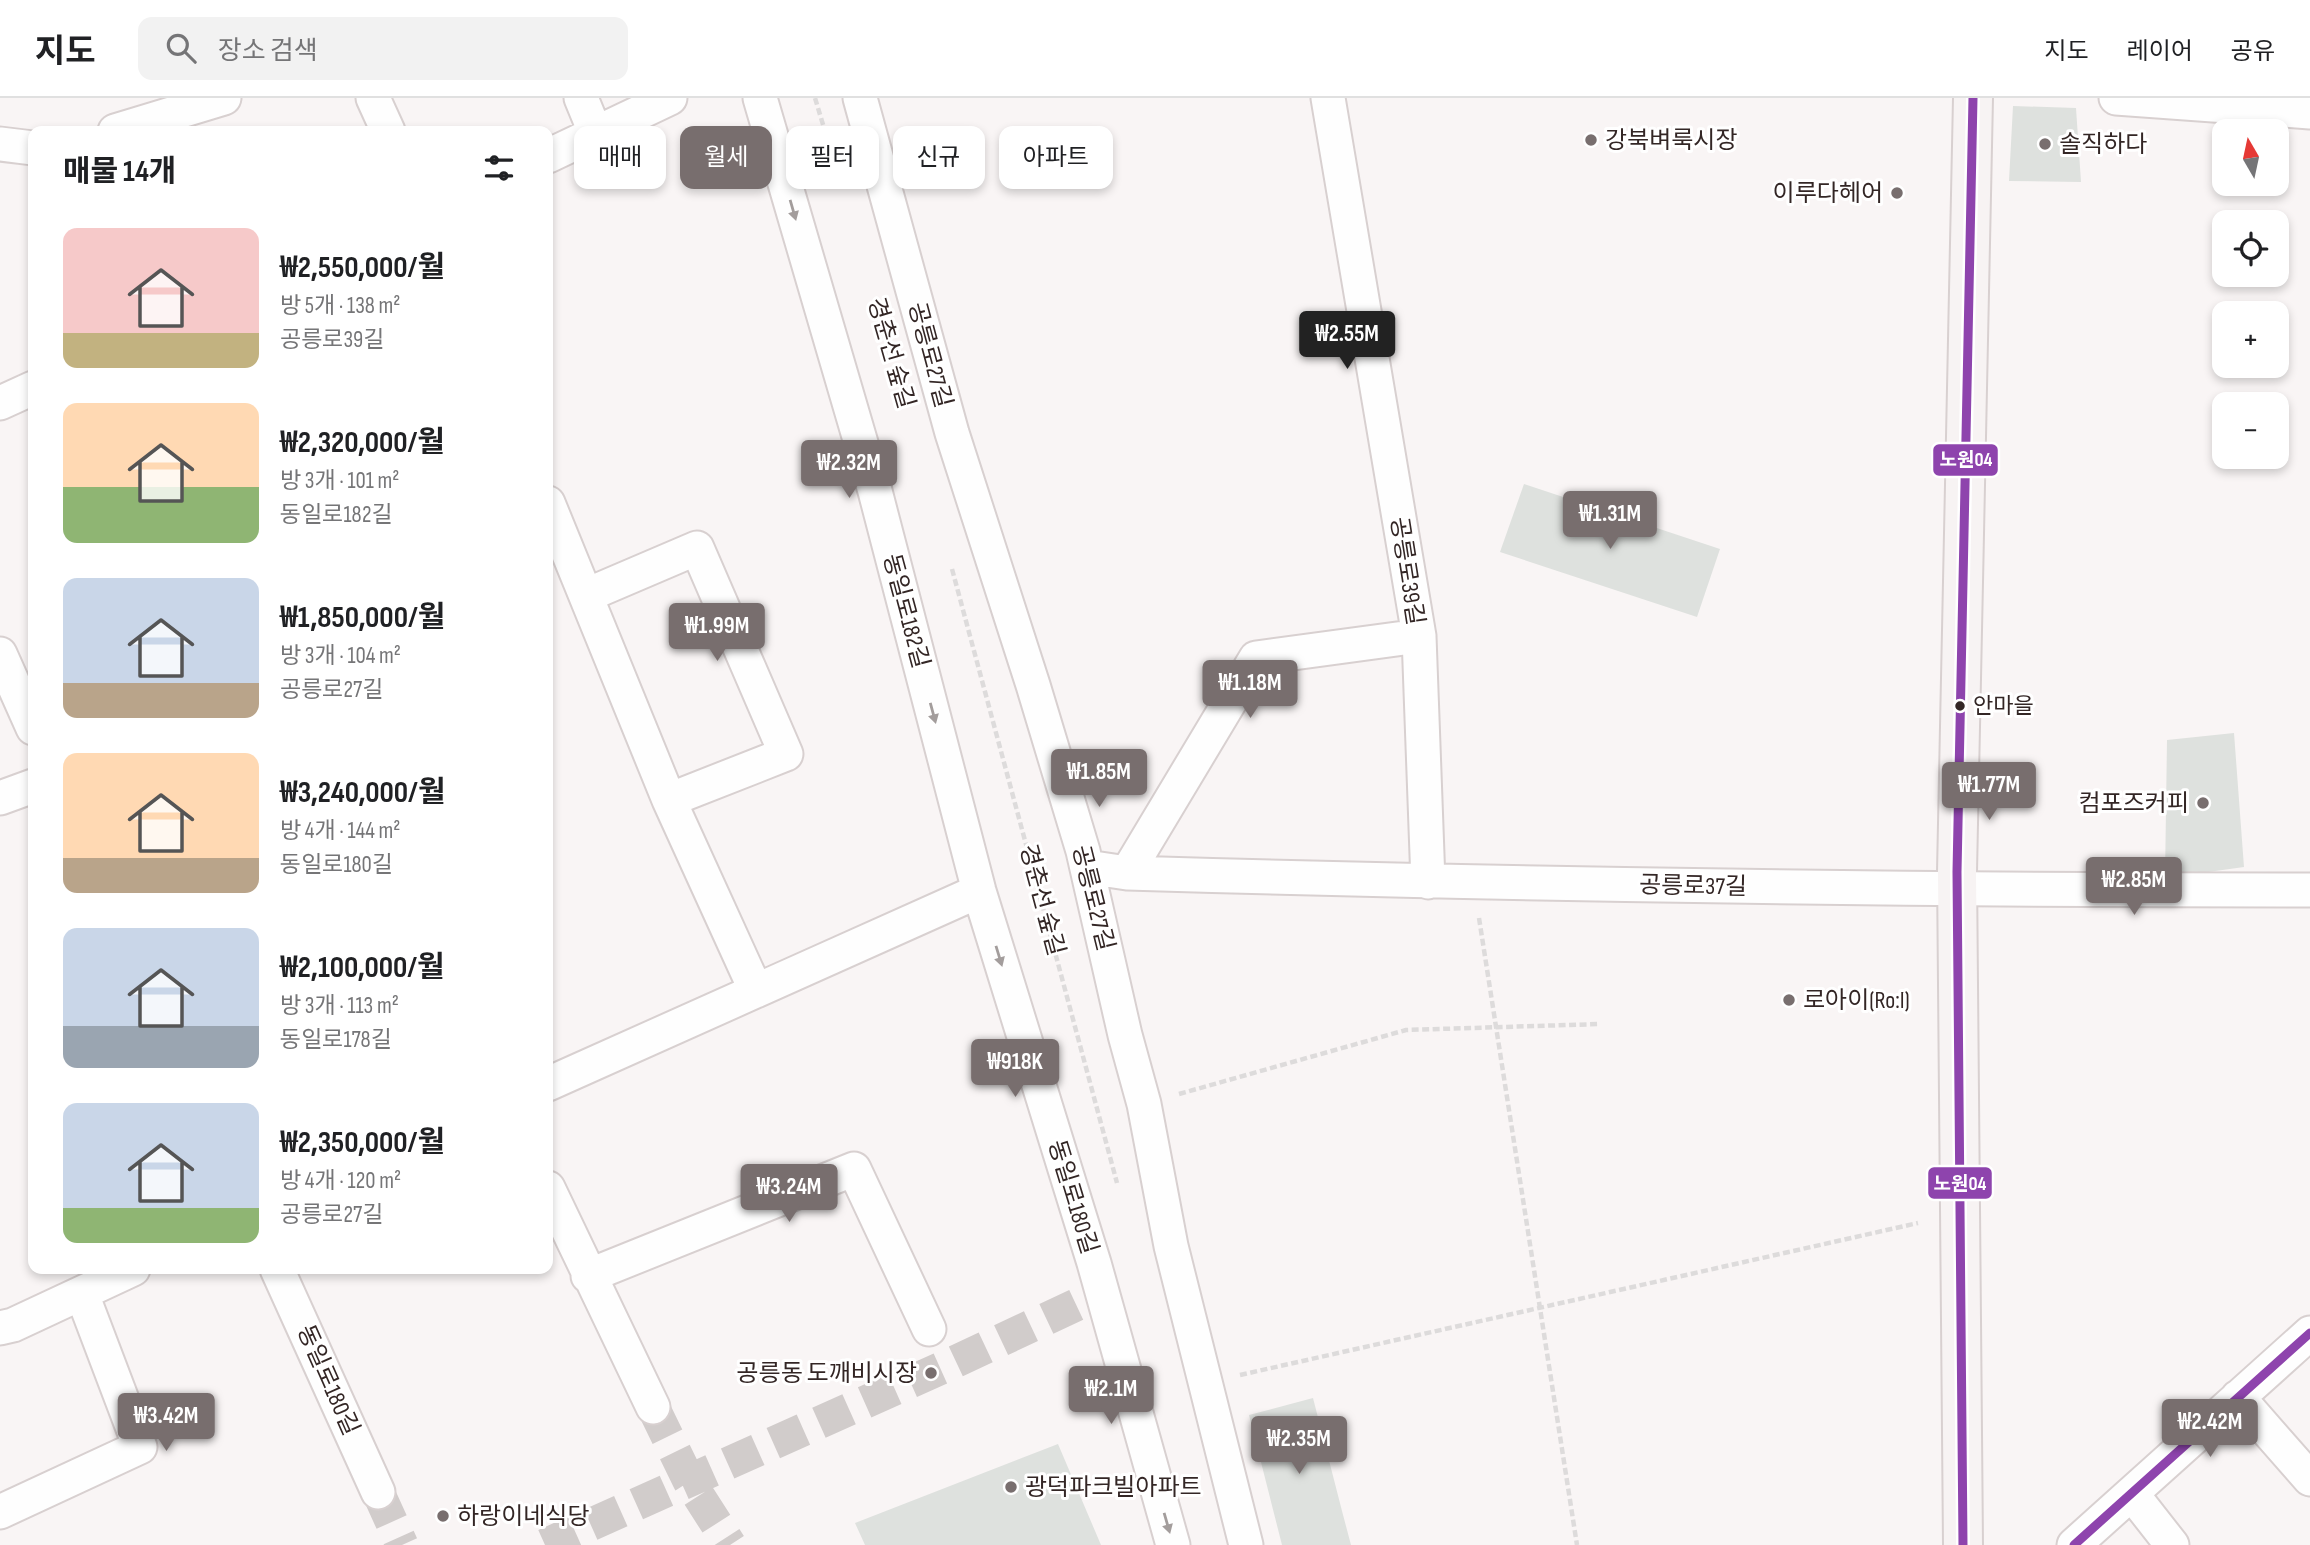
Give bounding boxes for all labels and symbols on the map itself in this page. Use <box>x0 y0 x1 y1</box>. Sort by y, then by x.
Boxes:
north arrow <box>2212 119 2289 196</box>
place label: 강북벼룩시장 <box>1605 126 1737 155</box>
place label: 솔직하다 <box>2059 130 2147 159</box>
marker: 강북벼룩시장 <box>1583 132 1599 148</box>
marker: 솔직하다 <box>2037 136 2053 152</box>
place label: 이루다헤어 <box>1773 179 1883 208</box>
marker: 이루다헤어 <box>1889 185 1905 201</box>
one-way arrow <box>788 200 798 221</box>
street label: 경춘선 숲길 <box>861 294 921 412</box>
street label: 공릉로27길 <box>902 299 958 411</box>
pin: ₩2.55M <box>1290 312 1404 371</box>
pin: ₩2.32M <box>792 440 906 500</box>
line badge: 노원04 <box>1932 443 1999 477</box>
text: 노원04 <box>1940 449 1993 472</box>
pin: ₩1.31M <box>1553 491 1667 551</box>
street label: 공릉로39길 <box>1384 515 1430 627</box>
street label: 동일로182길 <box>877 551 935 671</box>
pin: ₩1.99M <box>660 603 774 663</box>
pin: ₩1.18M <box>1193 660 1307 720</box>
place label: 안마을 <box>1973 693 2034 720</box>
marker: 안마을 <box>1953 699 1967 713</box>
one-way arrow <box>928 702 939 724</box>
pin: ₩1.85M <box>1042 750 1156 809</box>
pin: ₩1.77M <box>1932 762 2046 822</box>
place label: 컴포즈커피 <box>2079 789 2189 818</box>
marker: 컴포즈커피 <box>2195 795 2211 811</box>
street label: 경춘선 숲길 <box>1013 841 1071 959</box>
street label: 공릉로27길 <box>1066 842 1120 954</box>
pin: ₩2.85M <box>2077 858 2191 917</box>
street label: 공릉로37길 <box>1639 871 1747 901</box>
one-way arrow <box>994 946 1004 967</box>
place label: 로아이(Ro:I) <box>1803 986 1910 1015</box>
marker: 로아이(Ro:I) <box>1781 992 1797 1008</box>
pin: ₩918K <box>966 1040 1064 1099</box>
street label: 동일로180길 <box>1042 1136 1104 1258</box>
pin: ₩3.24M <box>732 1164 846 1224</box>
line badge: 노원04 <box>1927 1166 1993 1200</box>
text: 노원04 <box>1934 1173 1987 1196</box>
street label: 동일로180길 <box>291 1320 365 1440</box>
place label: 공릉동 도깨비시장 <box>737 1359 917 1388</box>
marker: 공릉동 도깨비시장 <box>923 1365 939 1381</box>
pin: ₩2.1M <box>1062 1366 1160 1426</box>
pin: ₩3.42M <box>109 1394 223 1453</box>
pin: ₩2.42M <box>2153 1400 2267 1459</box>
pin: ₩2.35M <box>1242 1416 1356 1476</box>
place label: 광덕파크빌아파트 <box>1025 1473 1202 1502</box>
marker: 광덕파크빌아파트 <box>1003 1479 1019 1495</box>
place label: 하랑이네식당 <box>457 1502 589 1531</box>
marker: 하랑이네식당 <box>435 1508 451 1524</box>
one-way arrow <box>1162 1513 1172 1534</box>

